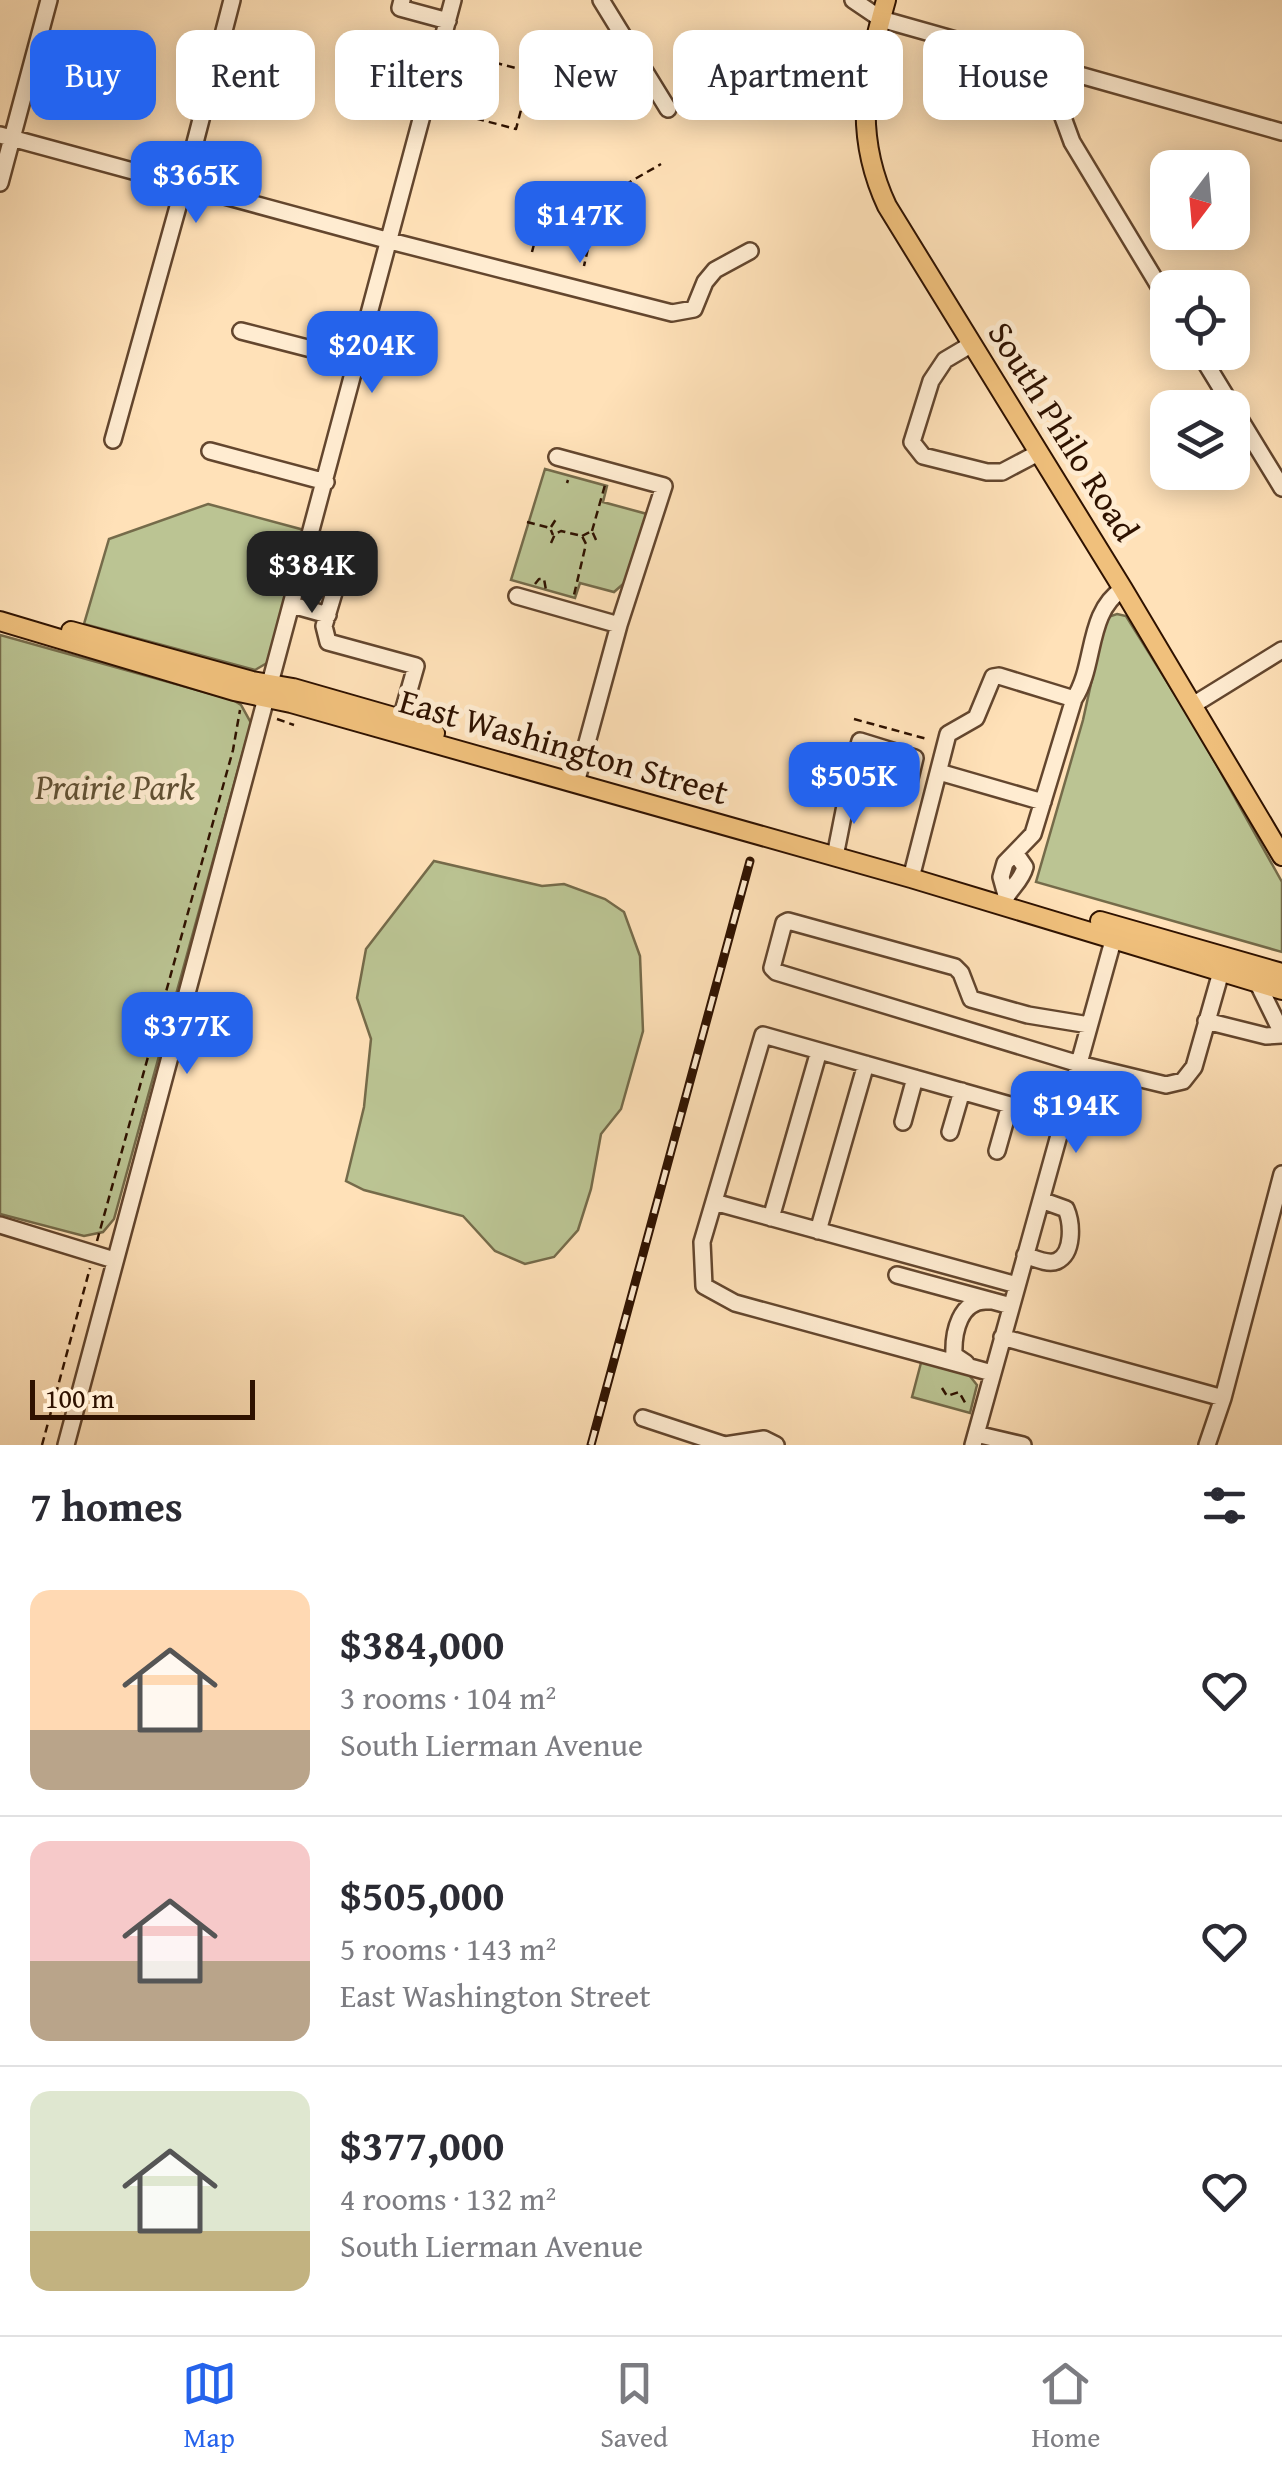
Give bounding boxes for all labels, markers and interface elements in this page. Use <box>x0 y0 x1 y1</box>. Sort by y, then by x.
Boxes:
chip: Buy <box>30 30 156 120</box>
chip: Rent <box>176 30 315 120</box>
chip: Filters <box>335 30 499 120</box>
chip: New <box>519 30 653 120</box>
chip: Apartment <box>673 30 903 120</box>
chip: House <box>923 30 1084 120</box>
pin: $365K <box>126 141 266 226</box>
text: $365K <box>153 150 239 197</box>
north arrow <box>1150 150 1250 250</box>
map controls <box>1150 150 1250 490</box>
pin: $147K <box>510 181 650 266</box>
text: $147K <box>537 190 623 237</box>
button: locate <box>1150 270 1250 370</box>
pin: $204K <box>302 311 442 396</box>
street label: South Philo Road <box>976 311 1152 551</box>
text: $204K <box>329 320 415 367</box>
button: layers <box>1150 390 1250 490</box>
pin: $384K <box>242 531 382 616</box>
text: $384K <box>269 540 355 587</box>
street label: East Washington Street <box>394 675 734 817</box>
pin: $505K <box>784 742 924 827</box>
text: $505K <box>811 751 897 798</box>
park label: Prairie Park <box>34 761 196 812</box>
pin: $377K <box>117 992 257 1077</box>
text: $377K <box>144 1001 230 1048</box>
pin: $194K <box>1006 1071 1146 1156</box>
text: $194K <box>1033 1080 1119 1127</box>
scale bar <box>30 1375 255 1420</box>
text: 100 m <box>45 1377 114 1418</box>
text: 7 homes <box>30 1475 183 1536</box>
icon: filters <box>1197 1478 1252 1533</box>
text: $384,000 <box>340 1613 504 1674</box>
icon: home <box>110 1630 230 1750</box>
icon: heart <box>1197 1663 1252 1718</box>
text: 3 rooms · 104 m² <box>340 1674 556 1721</box>
text: South Lierman Avenue <box>340 1721 643 1768</box>
text: $505,000 <box>340 1864 504 1925</box>
icon: home <box>110 1881 230 2001</box>
icon: heart <box>1197 1914 1252 1969</box>
text: 5 rooms · 143 m² <box>340 1925 556 1972</box>
text: East Washington Street <box>340 1972 651 2019</box>
text: $377,000 <box>340 2114 504 2175</box>
icon: home <box>110 2131 230 2251</box>
icon: heart <box>1197 2164 1252 2219</box>
text: 4 rooms · 132 m² <box>340 2175 556 2222</box>
text: South Lierman Avenue <box>340 2222 643 2269</box>
tab: Map <box>182 2356 237 2457</box>
tab: Saved <box>600 2356 668 2457</box>
tab: Home <box>1031 2356 1100 2457</box>

